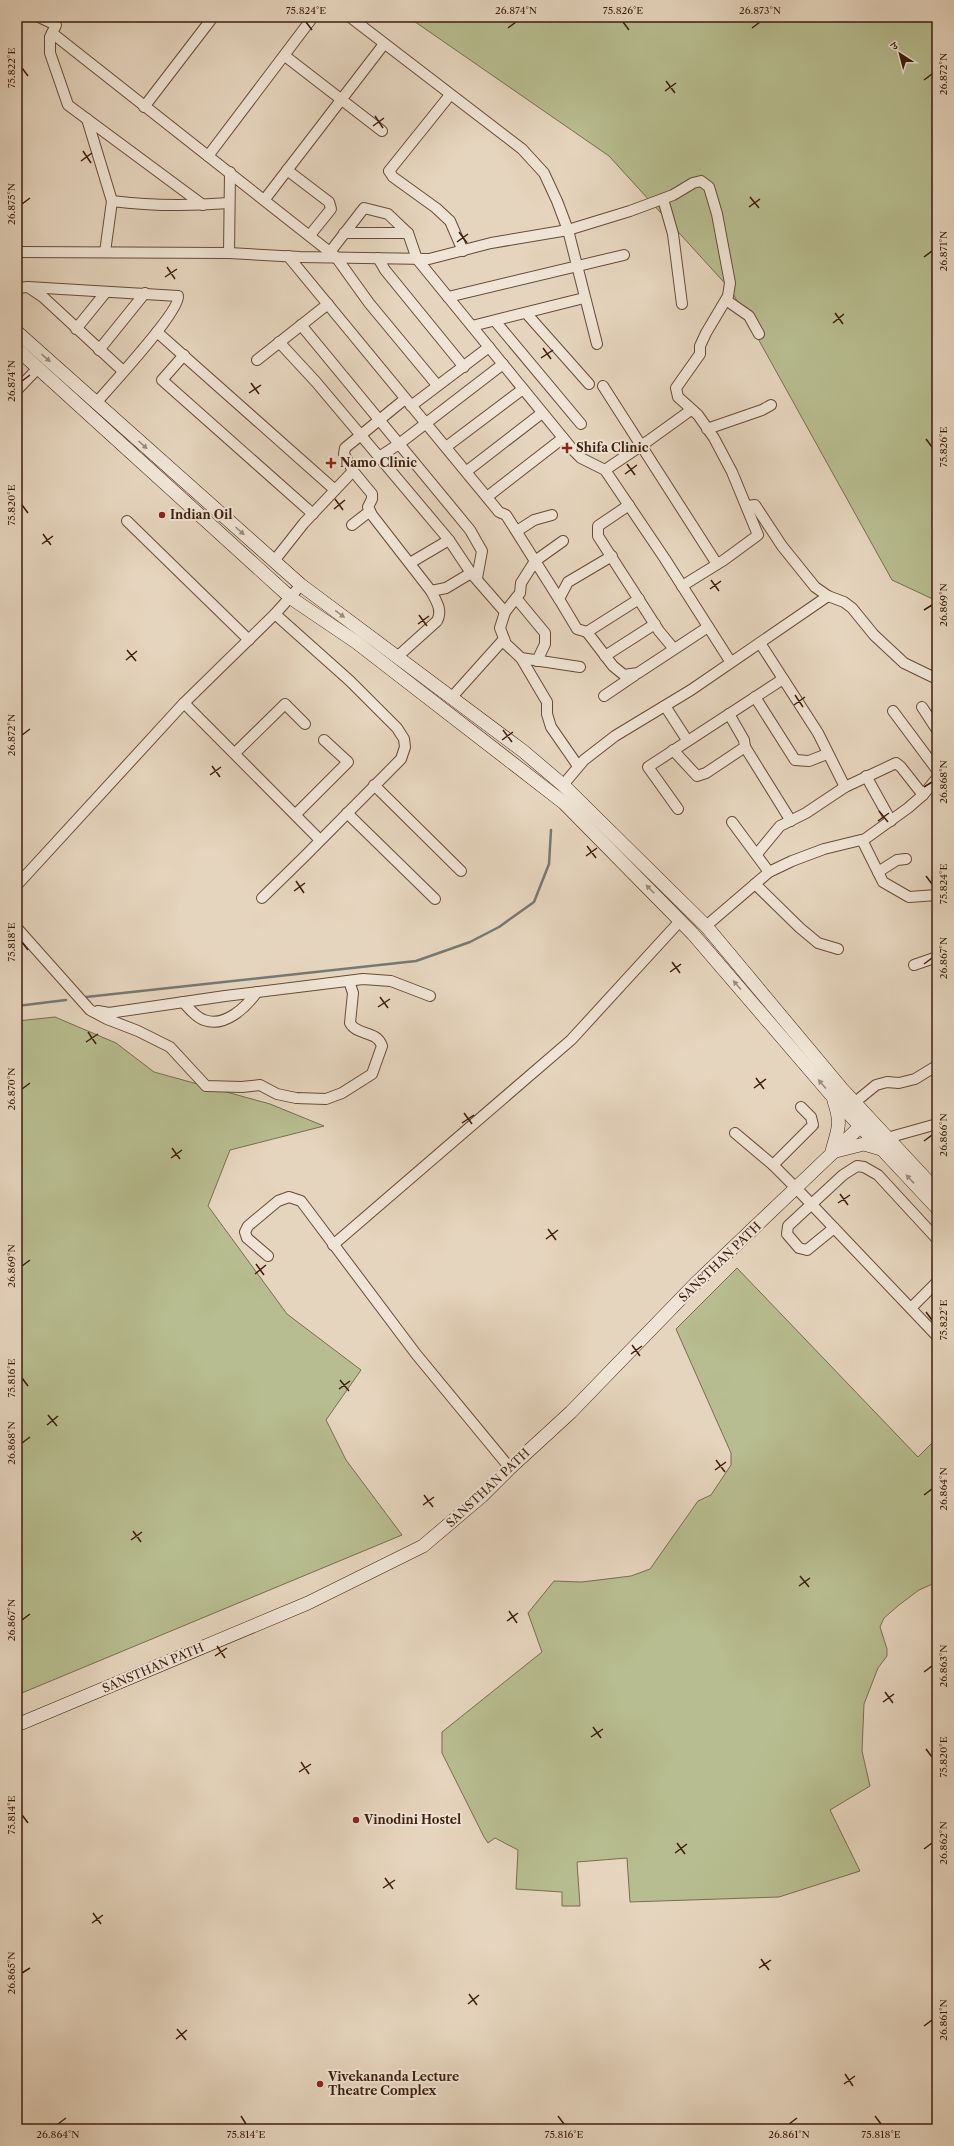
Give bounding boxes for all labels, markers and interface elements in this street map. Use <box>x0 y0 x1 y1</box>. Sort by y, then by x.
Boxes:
text: 75.824°E <box>286 4 326 17</box>
text: 26.874°N <box>495 4 537 17</box>
text: 75.826°E <box>603 4 643 17</box>
text: 26.873°N <box>739 4 781 17</box>
north arrow <box>880 34 920 74</box>
text: उ <box>887 38 902 54</box>
text: 75.822°E <box>5 48 18 88</box>
text: 26.872°N <box>937 53 950 95</box>
text: 26.875°N <box>5 183 18 225</box>
text: 26.871°N <box>937 231 950 271</box>
one-way arrow <box>41 353 52 362</box>
text: 26.874°N <box>5 360 18 402</box>
text: 75.826°E <box>937 427 950 467</box>
one-way arrow <box>137 440 148 449</box>
place label: Shifa Clinic <box>576 440 649 455</box>
marker: Shifa Clinic <box>561 442 573 454</box>
place label: Namo Clinic <box>340 455 417 470</box>
marker: Namo Clinic <box>325 457 337 469</box>
text: 75.820°E <box>5 484 18 526</box>
place label: Indian Oil <box>170 507 233 522</box>
marker: Indian Oil <box>157 510 167 520</box>
one-way arrow <box>235 526 245 536</box>
text: 26.869°N <box>937 583 950 627</box>
one-way arrow <box>334 610 345 618</box>
text: 26.872°N <box>5 714 18 756</box>
text: 26.868°N <box>937 760 950 804</box>
text: 75.824°E <box>937 864 950 904</box>
one-way arrow <box>645 884 655 894</box>
text: 75.818°E <box>5 922 18 962</box>
text: 26.867°N <box>937 937 950 979</box>
one-way arrow <box>733 980 742 991</box>
text: 26.870°N <box>5 1067 18 1111</box>
one-way arrow <box>817 1079 827 1089</box>
text: 26.866°N <box>937 1113 950 1157</box>
one-way arrow <box>906 1175 915 1184</box>
street label: SANSTHAN PATH <box>675 1218 764 1305</box>
text: 26.869°N <box>5 1244 18 1288</box>
text: 75.822°E <box>937 1300 950 1340</box>
text: 75.816°E <box>5 1358 18 1398</box>
text: 26.868°N <box>5 1421 18 1465</box>
street label: SANSTHAN PATH <box>443 1445 533 1530</box>
text: 26.864°N <box>937 1467 950 1511</box>
text: 26.867°N <box>5 1599 18 1641</box>
street label: SANSTHAN PATH <box>100 1639 206 1696</box>
text: 26.863°N <box>937 1644 950 1688</box>
text: 75.820°E <box>937 1736 950 1778</box>
text: 75.814°E <box>5 1795 18 1835</box>
place label: Vinodini Hostel <box>363 1812 461 1827</box>
marker: Vinodini Hostel <box>351 1815 361 1825</box>
text: 26.862°N <box>937 1821 950 1865</box>
text: 26.865°N <box>5 1951 18 1995</box>
text: 26.861°N <box>937 1999 950 2041</box>
place label: Vivekananda Lecture Theatre Complex <box>327 2069 459 2098</box>
marker: Vivekananda Lecture Theatre Complex <box>315 2079 325 2089</box>
text: 26.864°N <box>36 2128 80 2141</box>
text: 75.814°E <box>226 2128 266 2141</box>
text: 75.816°E <box>545 2128 584 2141</box>
text: 26.861°N <box>768 2128 810 2141</box>
text: 75.818°E <box>861 2128 901 2141</box>

